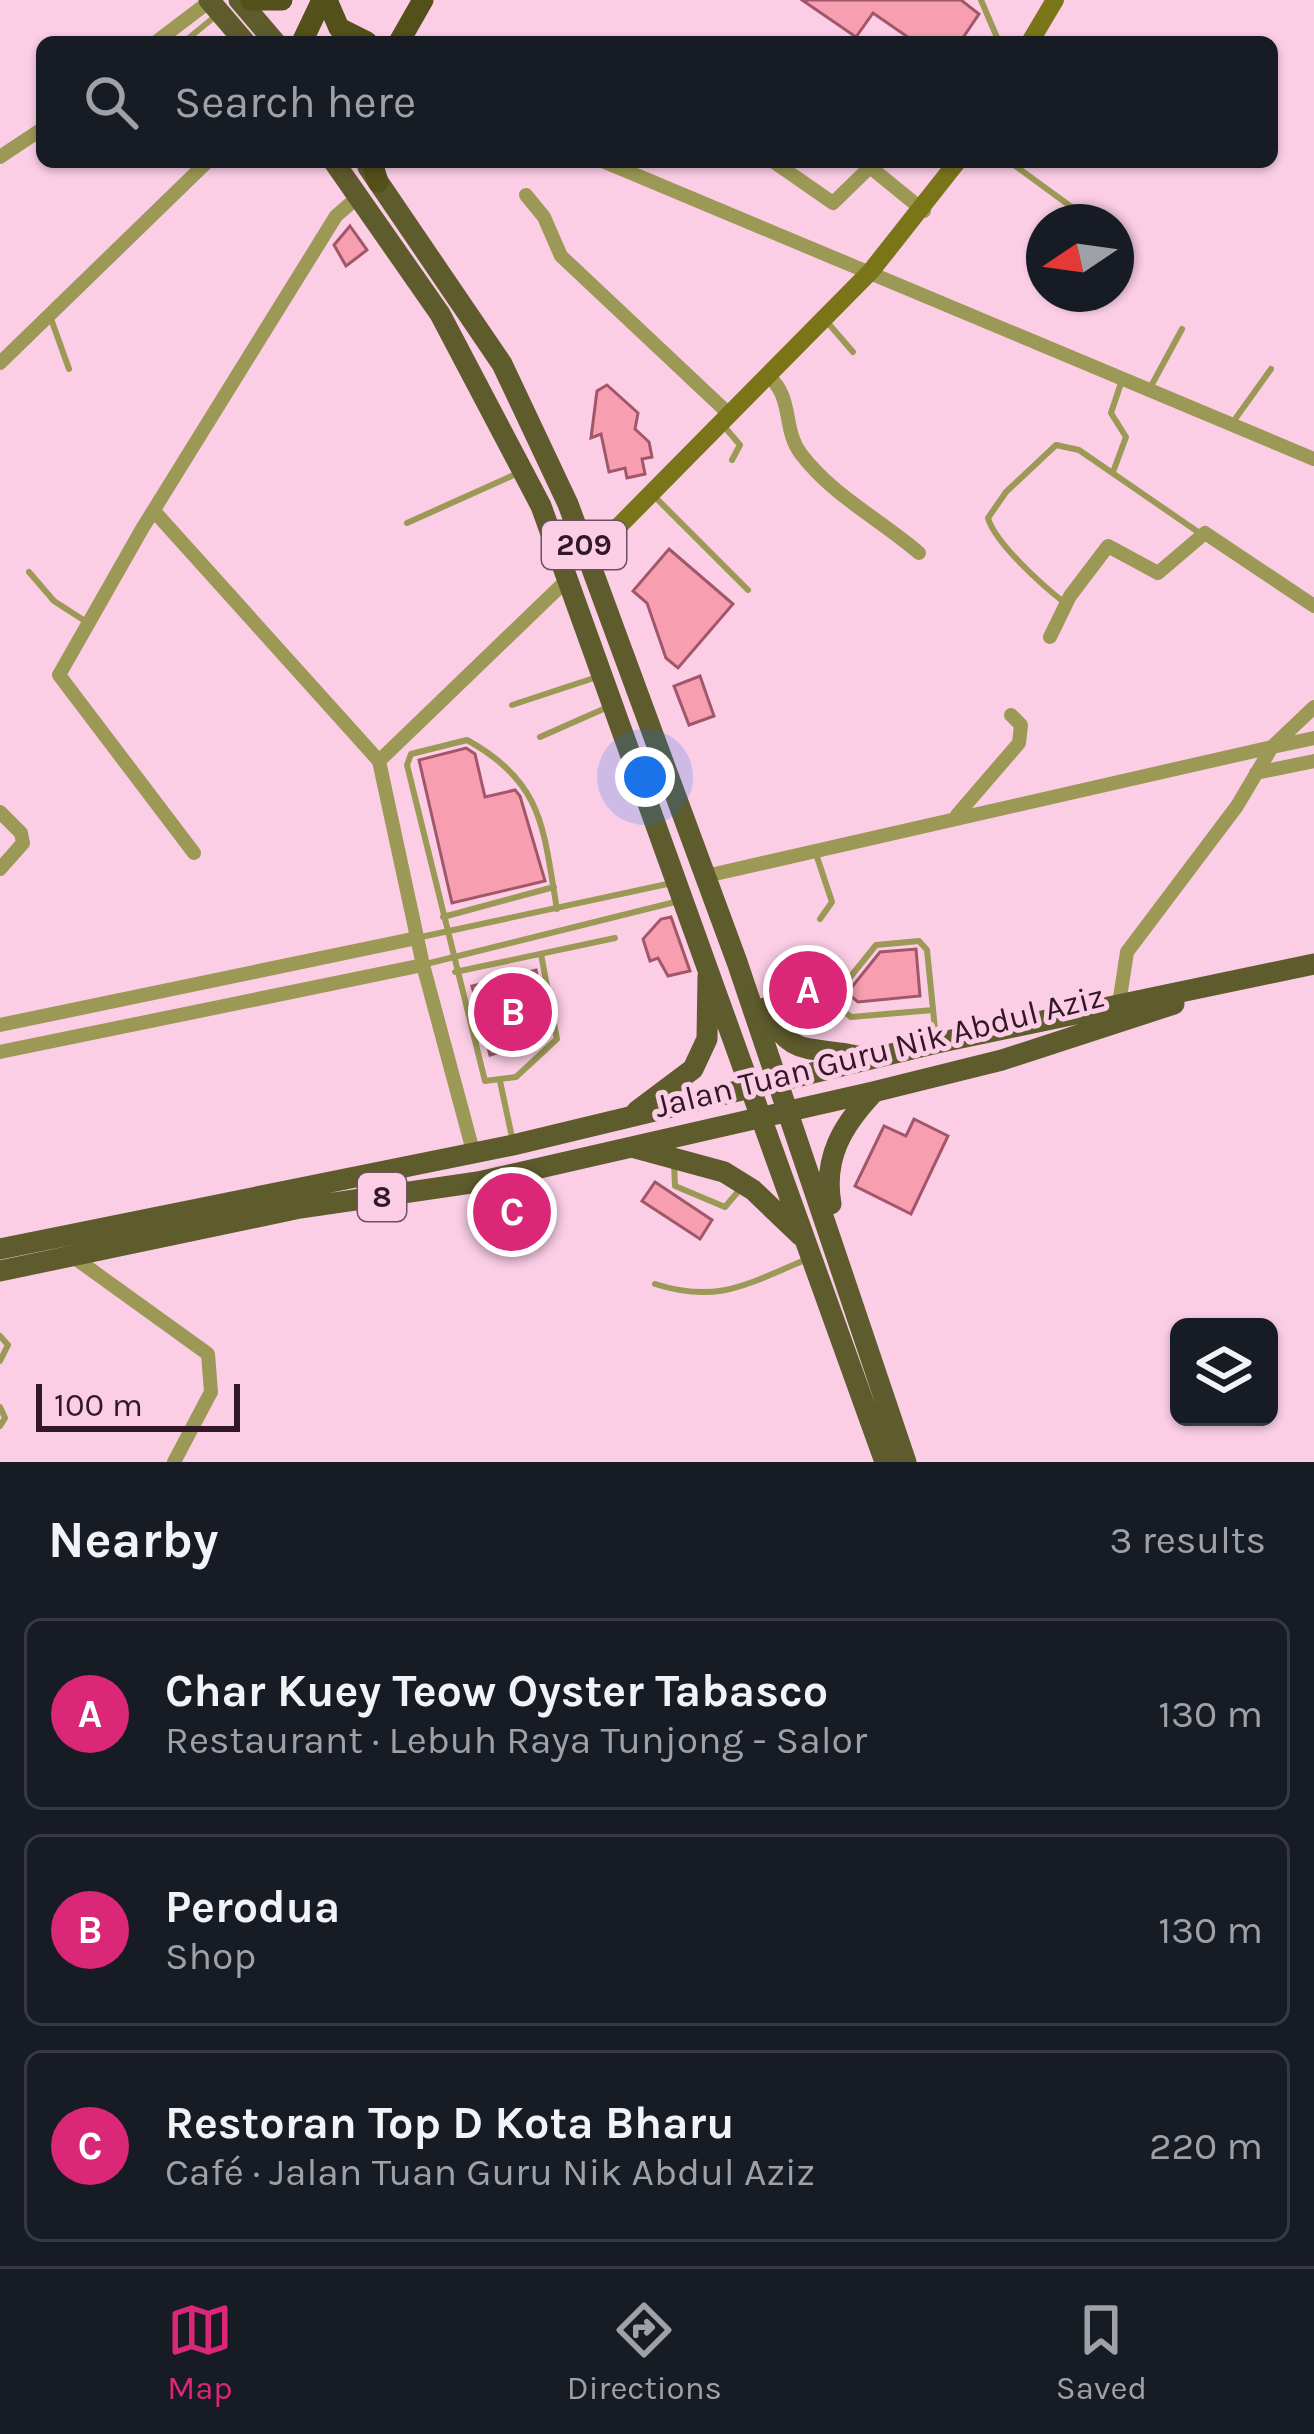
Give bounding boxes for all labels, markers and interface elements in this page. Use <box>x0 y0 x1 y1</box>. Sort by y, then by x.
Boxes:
search box <box>36 36 1278 168</box>
icon: search <box>78 69 144 135</box>
text: Search here <box>174 76 416 128</box>
north arrow <box>1026 204 1134 312</box>
road number: 209 <box>542 521 626 569</box>
your location <box>615 747 675 807</box>
pin: A <box>769 945 847 1035</box>
pin: B <box>474 967 552 1057</box>
street label: Jalan Tuan Guru Nik Abdul Aziz <box>650 975 1108 1125</box>
pin: C <box>473 1167 551 1257</box>
road number: 8 <box>358 1173 406 1221</box>
map controls <box>1170 1318 1278 1426</box>
button: layers <box>1170 1318 1278 1426</box>
scale bar <box>36 1378 240 1431</box>
text: 100 m <box>54 1386 143 1424</box>
text: Nearby <box>48 1510 218 1570</box>
text: 3 results <box>1109 1517 1266 1563</box>
text: Char Kuey Teow Oyster Tabasco <box>165 1665 828 1717</box>
text: A <box>78 1691 102 1737</box>
text: 130 m <box>1158 1691 1263 1737</box>
text: Restaurant · Lebuh Raya Tunjong - Salor <box>165 1717 867 1763</box>
text: Perodua <box>165 1881 340 1933</box>
text: B <box>77 1907 103 1953</box>
text: 130 m <box>1158 1907 1263 1953</box>
text: Shop <box>165 1933 256 1979</box>
text: Restoran Top D Kota Bharu <box>165 2097 734 2149</box>
text: C <box>78 2123 102 2169</box>
text: 220 m <box>1149 2123 1263 2169</box>
text: Café · Jalan Tuan Guru Nik Abdul Aziz <box>165 2149 815 2195</box>
tab: Map <box>167 2297 233 2407</box>
tab: Directions <box>567 2297 722 2407</box>
tab: Saved <box>1056 2297 1147 2407</box>

